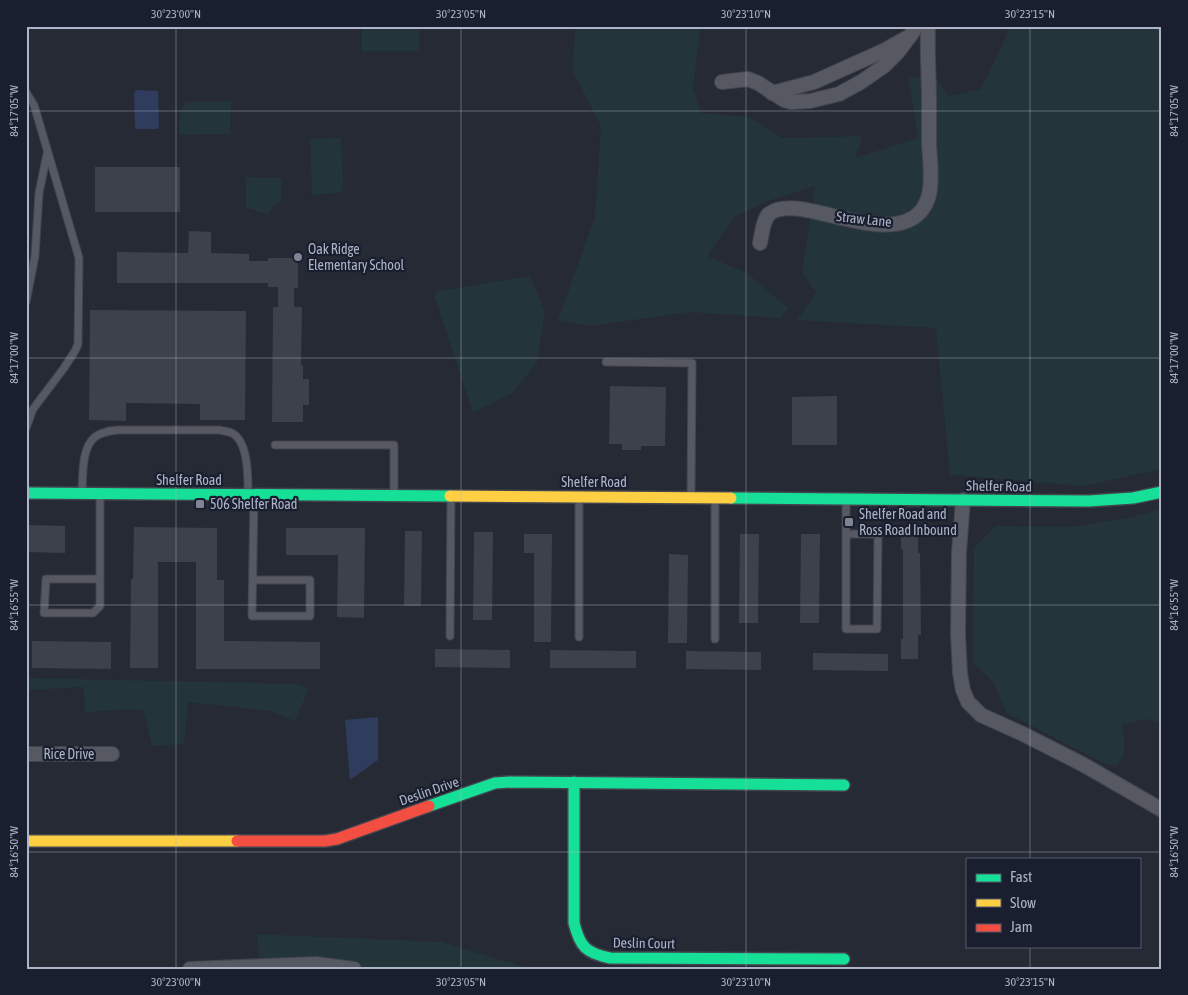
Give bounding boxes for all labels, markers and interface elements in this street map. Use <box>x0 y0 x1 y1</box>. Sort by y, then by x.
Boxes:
text: 30°23'00"N <box>151 7 201 21</box>
text: 30°23'05"N <box>436 7 486 21</box>
text: 30°23'10"N <box>721 7 771 21</box>
text: 30°23'15"N <box>1005 7 1055 21</box>
text: 84°17'05"W <box>7 85 21 137</box>
text: 84°17'05"W <box>1167 85 1181 137</box>
street label: Straw Lane <box>836 208 892 230</box>
place label: Oak Ridge Elementary School <box>308 241 404 273</box>
marker: Oak Ridge Elementary School <box>292 251 304 263</box>
text: 84°17'00"W <box>7 332 21 384</box>
text: 84°17'00"W <box>1167 332 1181 384</box>
street label: Shelfer Road <box>156 472 222 488</box>
street label: Shelfer Road <box>561 474 627 490</box>
street label: Shelfer Road <box>966 477 1032 495</box>
place label: 506 Shelfer Road <box>210 496 297 512</box>
marker: 506 Shelfer Road <box>194 498 206 510</box>
place label: Shelfer Road and Ross Road Inbound <box>859 506 957 538</box>
marker: Shelfer Road and Ross Road Inbound <box>843 516 855 528</box>
text: 84°16'55"W <box>7 579 21 631</box>
text: 84°16'55"W <box>1167 579 1181 631</box>
street label: Rice Drive <box>44 746 94 762</box>
street label: Deslin Drive <box>397 773 461 809</box>
text: 84°16'50"W <box>7 826 21 878</box>
text: 84°16'50"W <box>1167 826 1181 878</box>
legend <box>966 858 1140 948</box>
text: Fast <box>1010 868 1032 885</box>
text: Slow <box>1010 894 1036 911</box>
text: Jam <box>1010 918 1033 935</box>
street label: Deslin Court <box>613 934 675 952</box>
text: 30°23'00"N <box>151 975 201 989</box>
text: 30°23'05"N <box>436 975 486 989</box>
text: 30°23'10"N <box>721 975 771 989</box>
text: 30°23'15"N <box>1005 975 1055 989</box>

